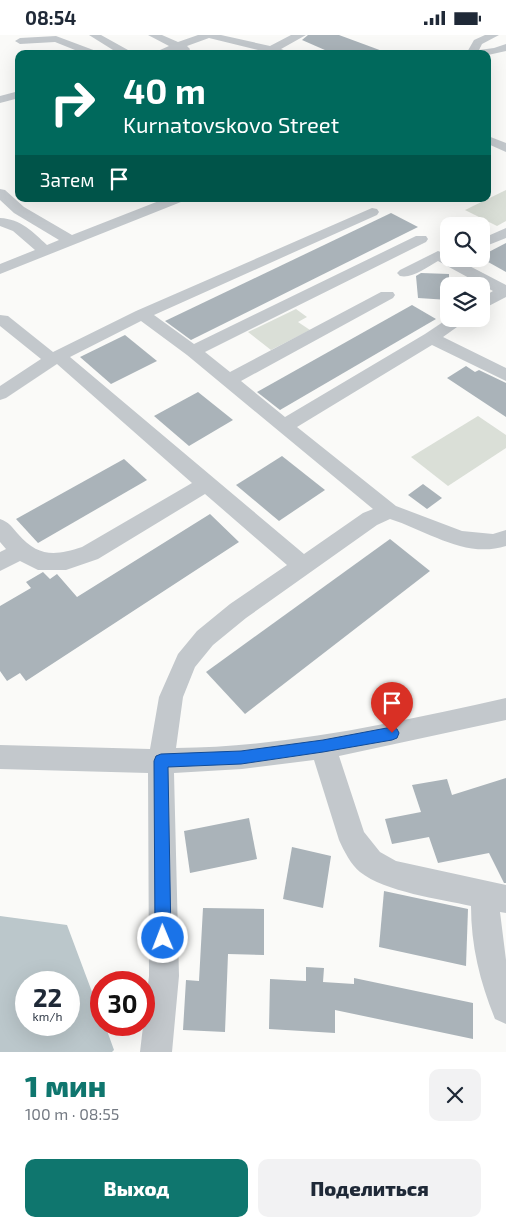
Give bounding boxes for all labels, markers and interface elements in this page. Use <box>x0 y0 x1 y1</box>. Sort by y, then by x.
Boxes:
text: 08:54 <box>25 6 76 29</box>
text: 40 m <box>123 69 206 111</box>
icon: right <box>40 70 105 135</box>
text: Kurnatovskovo Street <box>123 111 339 137</box>
icon: arrive <box>105 165 133 193</box>
text: Затем <box>40 168 95 191</box>
map controls <box>440 217 490 327</box>
button: search <box>440 217 490 267</box>
button: layers <box>440 277 490 327</box>
pin <box>371 682 413 733</box>
icon: arrive <box>378 689 406 717</box>
position arrow <box>136 911 188 963</box>
speed limit sign: 30 <box>90 971 155 1036</box>
text: 22 <box>33 982 62 1012</box>
text: km/h <box>33 1009 62 1023</box>
text: 1 мин <box>25 1067 106 1103</box>
button: close <box>429 1069 481 1121</box>
text: 100 m · 08:55 <box>25 1104 119 1123</box>
button: Выход <box>25 1159 248 1217</box>
button: Поделиться <box>258 1159 481 1217</box>

